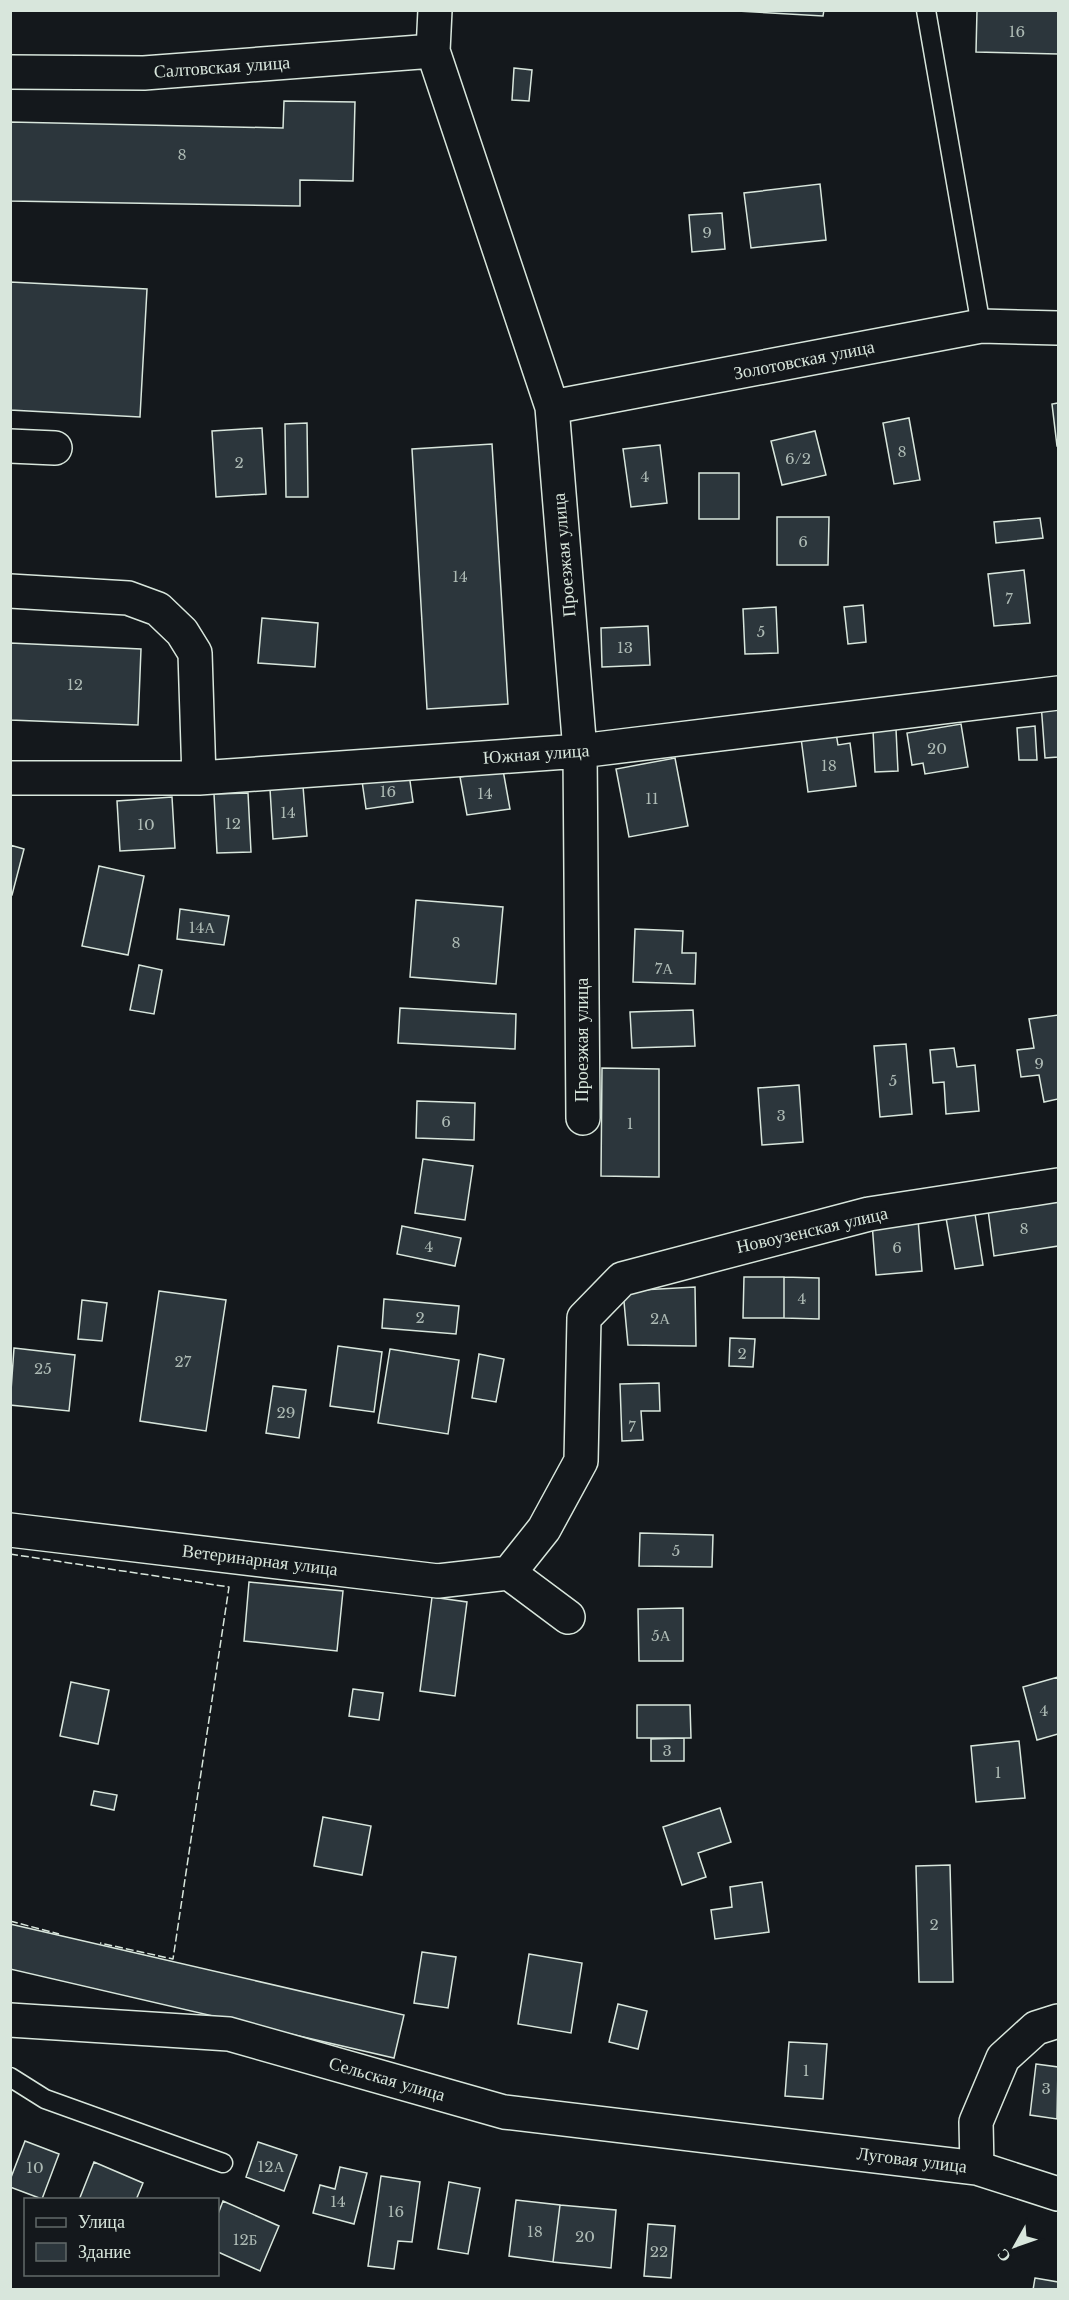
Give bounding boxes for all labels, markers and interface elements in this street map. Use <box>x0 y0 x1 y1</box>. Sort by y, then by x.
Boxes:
house number: 16 <box>1009 22 1025 41</box>
street label: Салтовская улица <box>153 51 291 83</box>
house number: 8 <box>177 145 187 164</box>
house number: 9 <box>702 223 712 242</box>
street label: Золотовская улица <box>732 336 876 384</box>
house number: 8 <box>897 442 907 461</box>
house number: 6/2 <box>785 449 811 468</box>
house number: 2 <box>234 453 244 472</box>
house number: 4 <box>641 467 649 486</box>
street label: Проезжая улица <box>548 492 580 618</box>
house number: 6 <box>798 532 808 551</box>
house number: 14 <box>452 567 468 586</box>
house number: 7 <box>1005 589 1013 608</box>
house number: 5 <box>757 622 765 641</box>
house number: 13 <box>617 638 633 657</box>
house number: 12 <box>67 675 83 694</box>
street label: Южная улица <box>482 739 590 769</box>
house number: 20 <box>927 739 947 758</box>
house number: 18 <box>821 756 837 775</box>
house number: 16 <box>380 782 396 801</box>
house number: 14 <box>477 784 493 803</box>
house number: 11 <box>645 789 659 808</box>
house number: 14 <box>280 803 296 822</box>
house number: 12 <box>225 814 241 833</box>
house number: 10 <box>137 815 155 834</box>
house number: 14А <box>189 918 215 937</box>
house number: 8 <box>451 933 461 952</box>
house number: 7А <box>655 959 673 978</box>
street label: Проезжая улица <box>571 978 593 1102</box>
house number: 9 <box>1034 1054 1044 1073</box>
house number: 5 <box>889 1071 897 1090</box>
house number: 3 <box>776 1106 786 1125</box>
house number: 6 <box>441 1112 451 1131</box>
house number: 1 <box>627 1114 633 1133</box>
street label: Новоузенская улица <box>734 1202 890 1258</box>
house number: 8 <box>1019 1219 1029 1238</box>
house number: 4 <box>425 1237 433 1256</box>
house number: 6 <box>892 1238 902 1257</box>
house number: 4 <box>798 1289 806 1308</box>
house number: 2 <box>415 1308 425 1327</box>
house number: 2А <box>650 1309 670 1328</box>
house number: 2 <box>737 1344 747 1363</box>
house number: 27 <box>175 1352 192 1371</box>
house number: 25 <box>34 1359 52 1378</box>
house number: 29 <box>277 1403 295 1422</box>
house number: 7 <box>628 1417 636 1436</box>
street label: Ветеринарная улица <box>181 1540 339 1580</box>
house number: 5 <box>672 1541 680 1560</box>
house number: 5А <box>651 1626 671 1645</box>
house number: 4 <box>1040 1701 1048 1720</box>
house number: 3 <box>662 1741 672 1760</box>
house number: 1 <box>995 1763 1001 1782</box>
house number: 2 <box>929 1915 939 1934</box>
street label: Сельская улица <box>326 2052 448 2106</box>
house number: 1 <box>803 2061 809 2080</box>
house number: 3 <box>1041 2079 1051 2098</box>
street label: Луговая улица <box>856 2142 968 2178</box>
house number: 12А <box>258 2157 285 2176</box>
house number: 10 <box>26 2158 44 2177</box>
house number: 14 <box>330 2192 346 2211</box>
legend <box>24 2198 219 2276</box>
house number: 16 <box>388 2202 404 2221</box>
text: Улица <box>78 2211 125 2233</box>
north arrow <box>985 2216 1045 2276</box>
house number: 18 <box>527 2222 543 2241</box>
house number: 20 <box>575 2227 595 2246</box>
house number: 12Б <box>233 2230 257 2249</box>
text: Здание <box>78 2241 131 2263</box>
house number: 22 <box>650 2242 668 2261</box>
text: С <box>992 2245 1015 2266</box>

